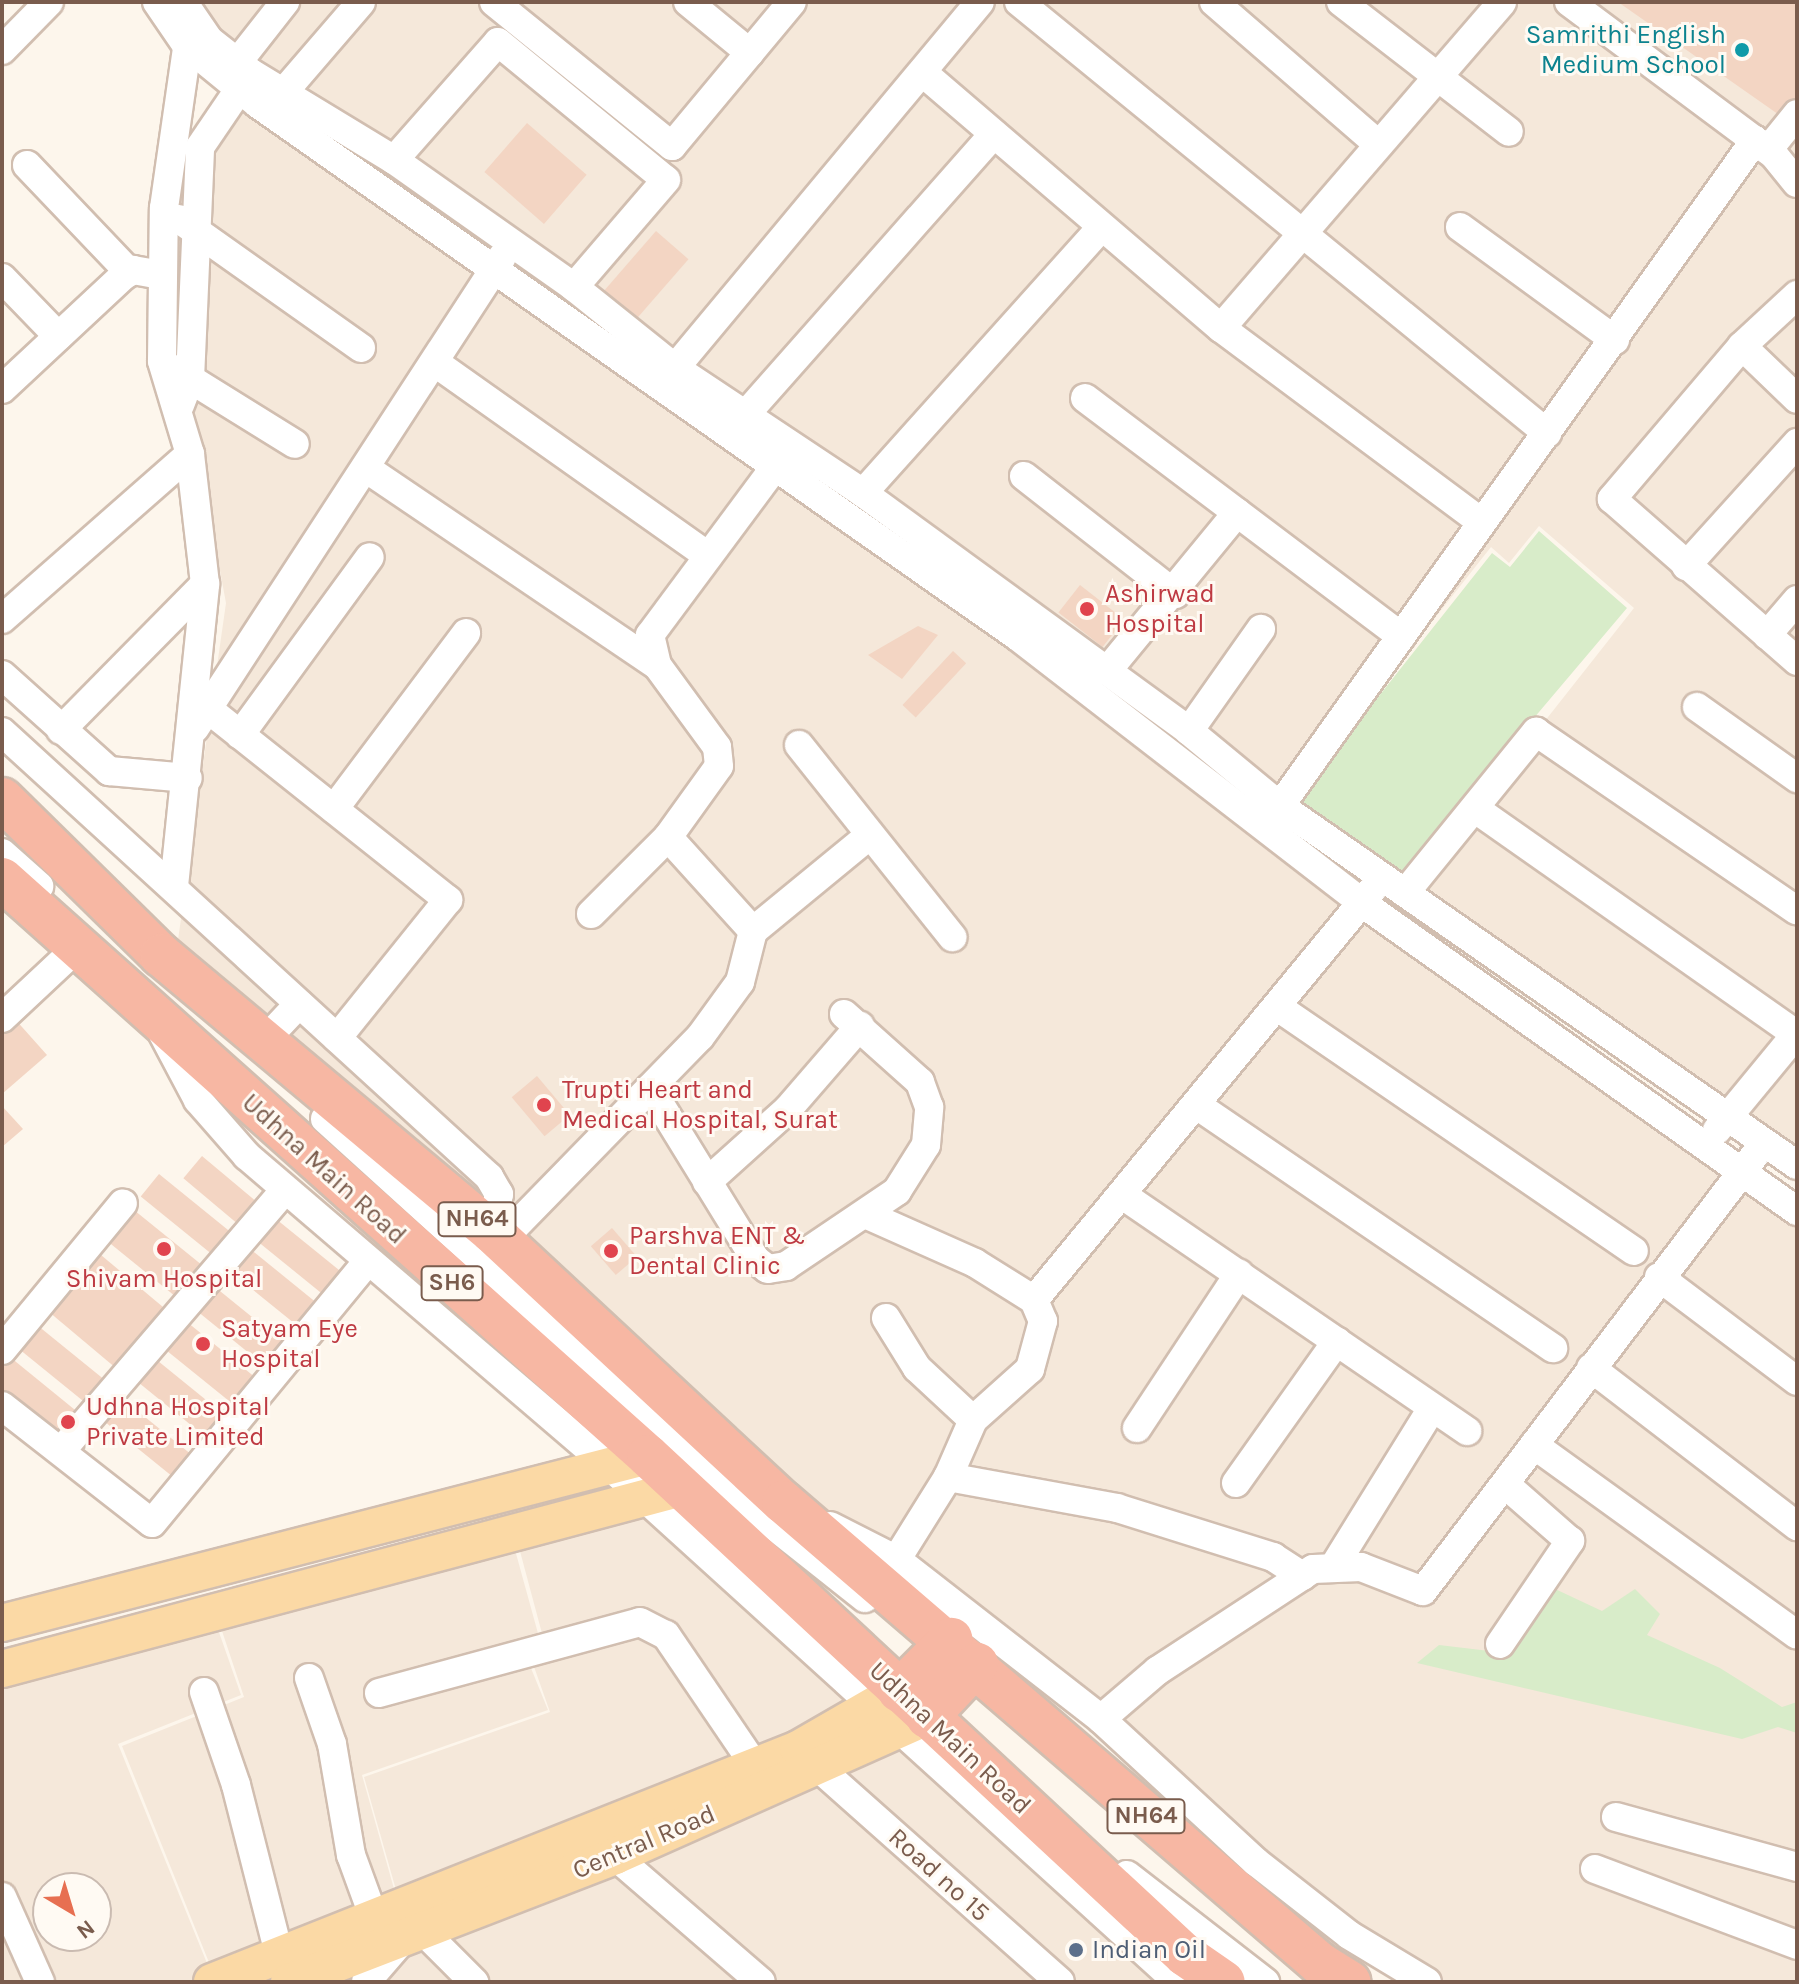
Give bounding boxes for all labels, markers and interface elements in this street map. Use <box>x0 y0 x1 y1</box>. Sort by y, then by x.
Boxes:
place label: Samrithi English Medium School <box>1526 19 1726 80</box>
marker: Samrithi English Medium School <box>1733 41 1751 59</box>
place label: Ashirwad Hospital <box>1105 578 1215 640</box>
marker: Ashirwad Hospital <box>1076 598 1098 620</box>
place label: Trupti Heart and Medical Hospital, Surat <box>562 1074 838 1136</box>
street label: Udhna Main Road <box>236 1087 412 1251</box>
marker: Trupti Heart and Medical Hospital, Surat <box>533 1094 555 1116</box>
road number: NH64 <box>437 1199 517 1239</box>
place label: Parshva ENT & Dental Clinic <box>629 1220 805 1282</box>
marker: Shivam Hospital <box>153 1238 175 1260</box>
marker: Parshva ENT & Dental Clinic <box>600 1240 622 1262</box>
place label: Shivam Hospital <box>66 1263 262 1295</box>
road number: SH6 <box>420 1263 484 1303</box>
place label: Satyam Eye Hospital <box>221 1313 358 1374</box>
marker: Satyam Eye Hospital <box>192 1333 214 1355</box>
place label: Udhna Hospital Private Limited <box>86 1391 270 1452</box>
marker: Udhna Hospital Private Limited <box>57 1411 79 1433</box>
street label: Udhna Main Road <box>863 1655 1037 1821</box>
road number: NH64 <box>1106 1796 1186 1836</box>
street label: Central Road <box>568 1798 720 1886</box>
street label: Road no 15 <box>882 1821 996 1929</box>
north arrow <box>32 1872 112 1952</box>
text: N <box>71 1914 100 1944</box>
place label: Indian Oil <box>1092 1934 1206 1966</box>
marker: Indian Oil <box>1067 1941 1085 1959</box>

